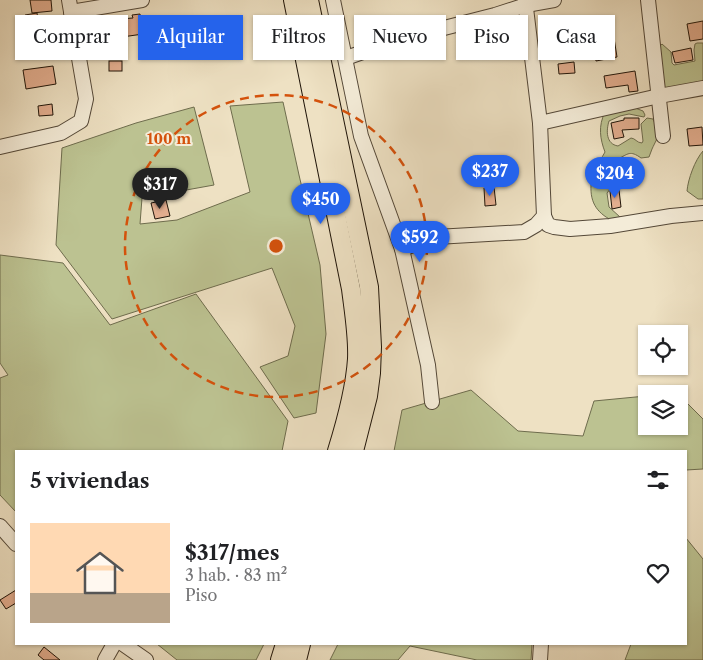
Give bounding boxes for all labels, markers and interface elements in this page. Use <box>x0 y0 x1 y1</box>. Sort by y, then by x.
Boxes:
chip: Comprar <box>15 15 128 60</box>
chip: Alquilar <box>138 15 243 60</box>
chip: Filtros <box>253 15 344 60</box>
chip: Nuevo <box>354 15 446 60</box>
chip: Piso <box>456 15 528 60</box>
chip: Casa <box>538 15 615 60</box>
text: 100 m <box>147 129 191 148</box>
pin: $237 <box>460 154 520 197</box>
pin: $204 <box>585 156 645 199</box>
text: $237 <box>472 161 508 181</box>
text: $204 <box>596 163 634 183</box>
pin: $317 <box>130 168 190 210</box>
text: $317 <box>143 174 177 194</box>
pin: $450 <box>291 182 351 225</box>
text: $450 <box>302 189 340 209</box>
pin: $592 <box>390 220 450 263</box>
text: $592 <box>402 227 438 247</box>
centre of rings <box>267 237 285 255</box>
map controls <box>638 325 688 435</box>
button: locate <box>638 325 688 375</box>
button: layers <box>638 385 688 435</box>
icon: filters <box>644 466 672 494</box>
text: 5 viviendas <box>30 468 150 493</box>
text: $317/mes <box>185 540 279 565</box>
icon: home <box>70 543 130 603</box>
icon: heart <box>644 559 672 587</box>
text: 3 hab. · 83 m² <box>185 565 287 585</box>
text: Piso <box>185 585 217 605</box>

